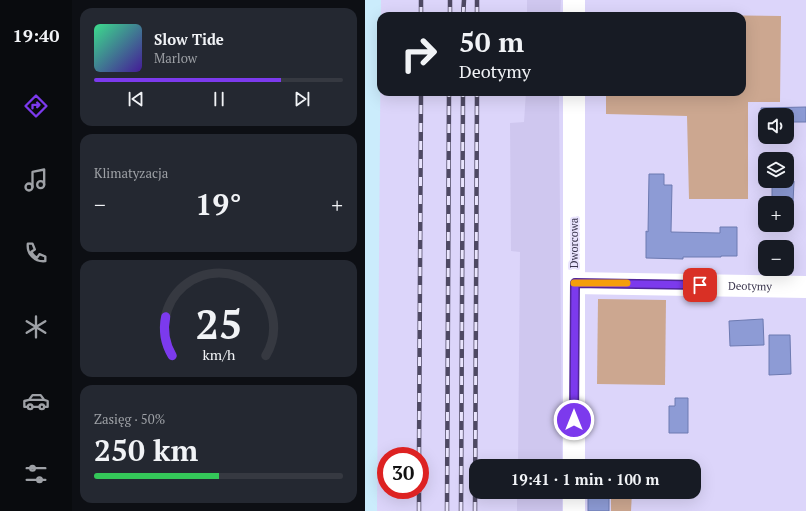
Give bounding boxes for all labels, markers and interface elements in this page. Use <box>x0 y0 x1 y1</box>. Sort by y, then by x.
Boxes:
text: 19:40 <box>13 23 59 47</box>
text: 50 m <box>459 23 524 60</box>
icon: right <box>393 28 445 80</box>
text: Slow Tide <box>154 29 224 49</box>
text: Marlow <box>154 49 197 67</box>
text: Deotymy <box>459 59 531 83</box>
icon: previous <box>125 88 147 110</box>
icon: pause <box>208 88 230 110</box>
icon: next <box>291 88 313 110</box>
icon: directions <box>22 92 50 120</box>
map controls <box>758 108 794 276</box>
button: sound <box>758 108 794 144</box>
button: layers <box>758 152 794 188</box>
text: Klimatyzacja <box>94 164 168 182</box>
icon: music <box>22 166 50 194</box>
text: 19° <box>195 184 242 224</box>
text: − <box>94 190 106 219</box>
text: + <box>331 190 343 219</box>
button: + <box>758 196 794 232</box>
street label: Dworcowa <box>567 217 581 268</box>
icon: phone <box>22 239 50 267</box>
button: − <box>758 240 794 276</box>
pin <box>683 268 717 302</box>
icon: arrive <box>689 274 711 296</box>
street label: Deotymy <box>728 279 773 293</box>
text: 25 <box>195 296 242 351</box>
icon: climate <box>22 313 50 341</box>
text: km/h <box>202 345 236 364</box>
icon: car <box>22 387 50 415</box>
position arrow <box>553 399 595 441</box>
text: Zasięg · 50% <box>94 410 165 428</box>
text: 250 km <box>94 430 198 470</box>
speed limit sign: 30 <box>377 447 429 499</box>
icon: filters <box>22 460 50 488</box>
text: 19:41 · 1 min · 100 m <box>511 469 659 489</box>

